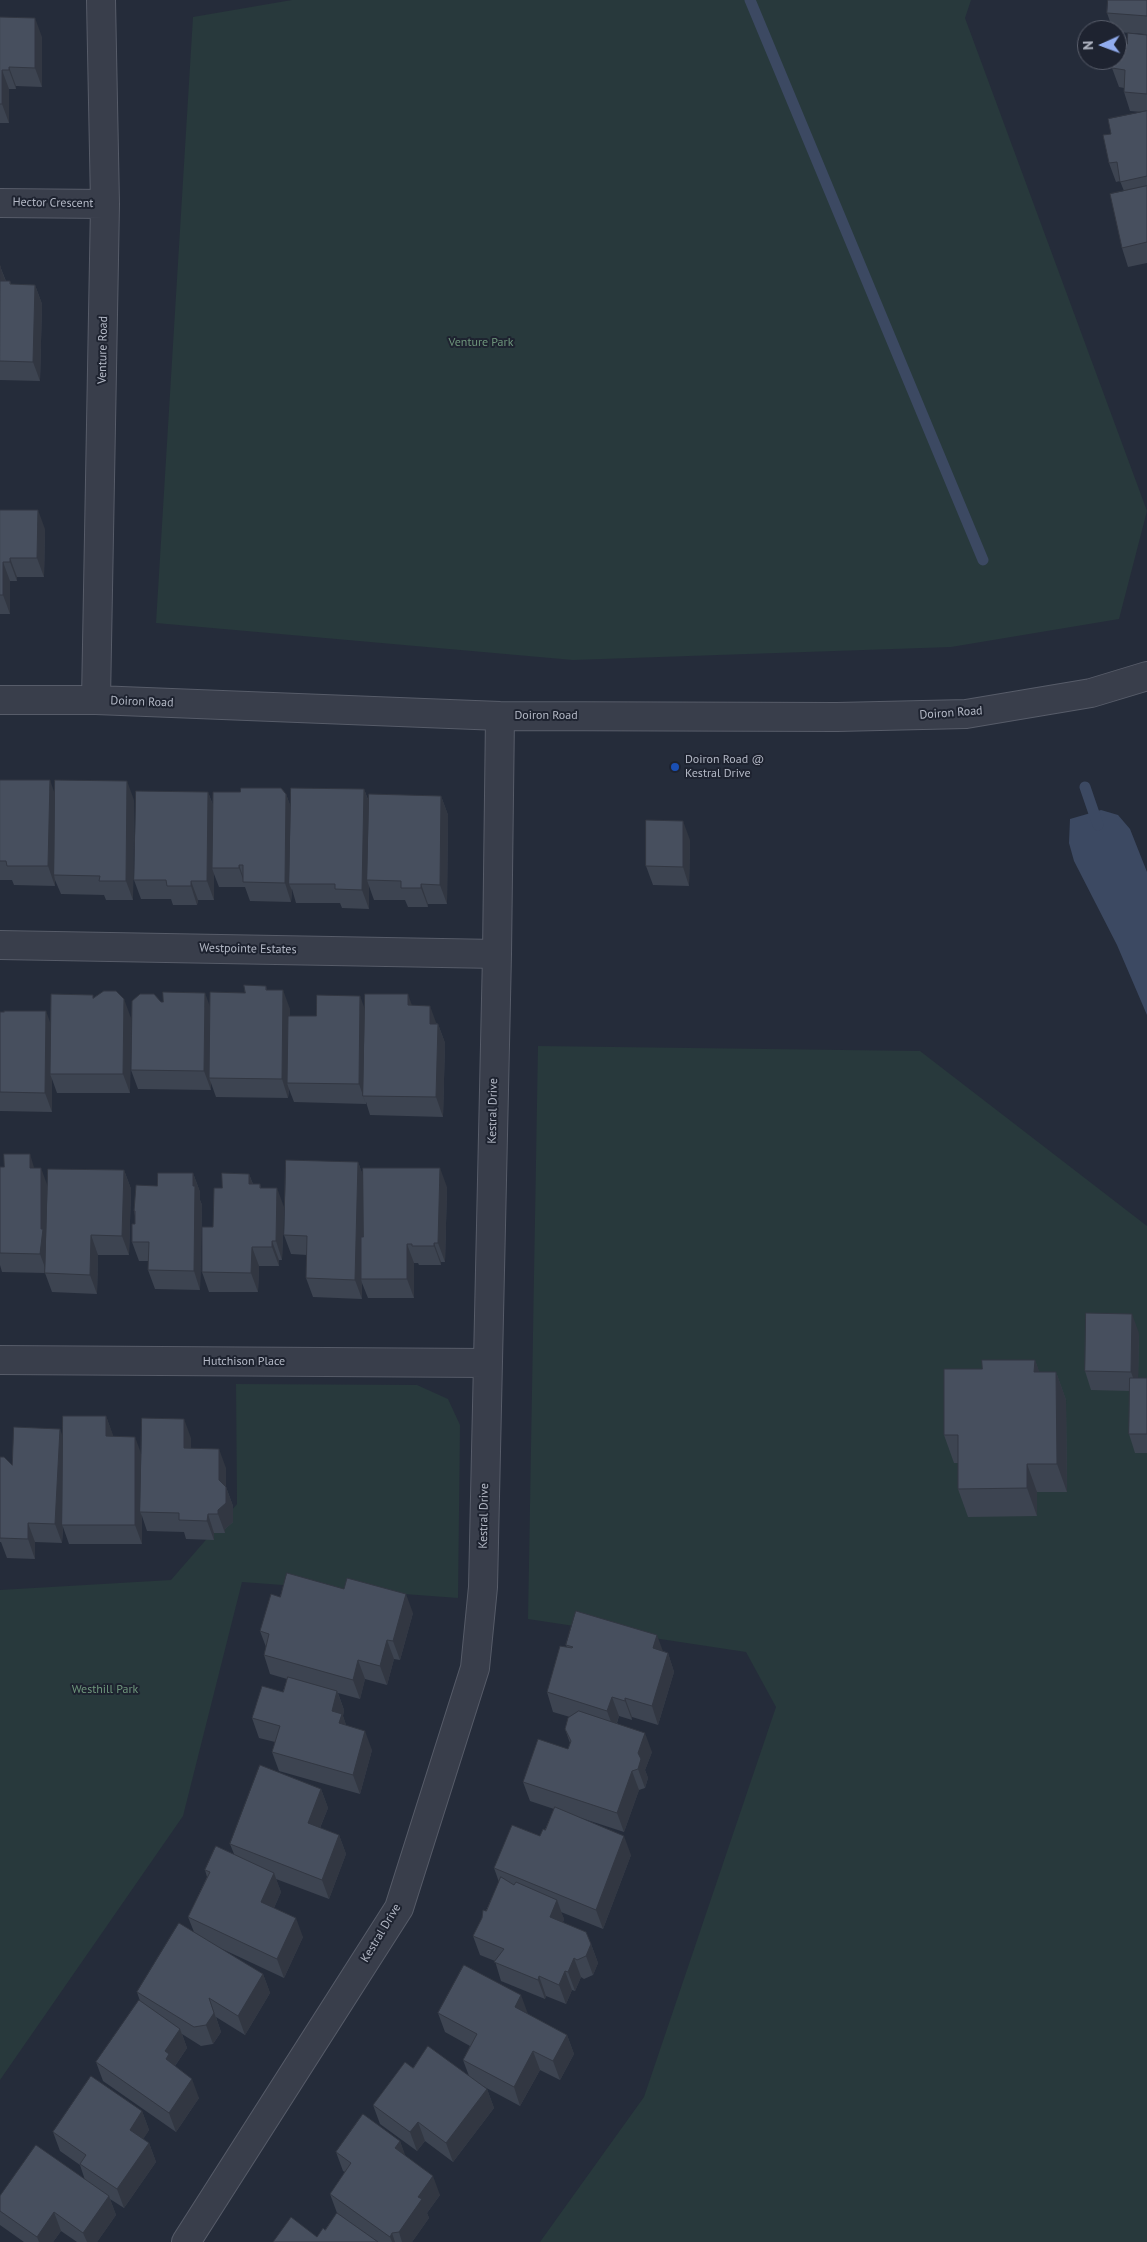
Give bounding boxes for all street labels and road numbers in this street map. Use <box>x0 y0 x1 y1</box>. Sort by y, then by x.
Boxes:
street label: Hector Crescent <box>12 195 94 211</box>
street label: Venture Road <box>95 316 111 384</box>
street label: Doiron Road <box>110 694 174 710</box>
street label: Doiron Road <box>919 704 983 722</box>
street label: Doiron Road <box>514 709 578 723</box>
street label: Westpointe Estates <box>199 941 297 957</box>
street label: Kestral Drive <box>485 1078 501 1144</box>
street label: Hutchison Place <box>203 1355 285 1369</box>
street label: Kestral Drive <box>476 1483 492 1549</box>
street label: Kestral Drive <box>358 1901 404 1965</box>

